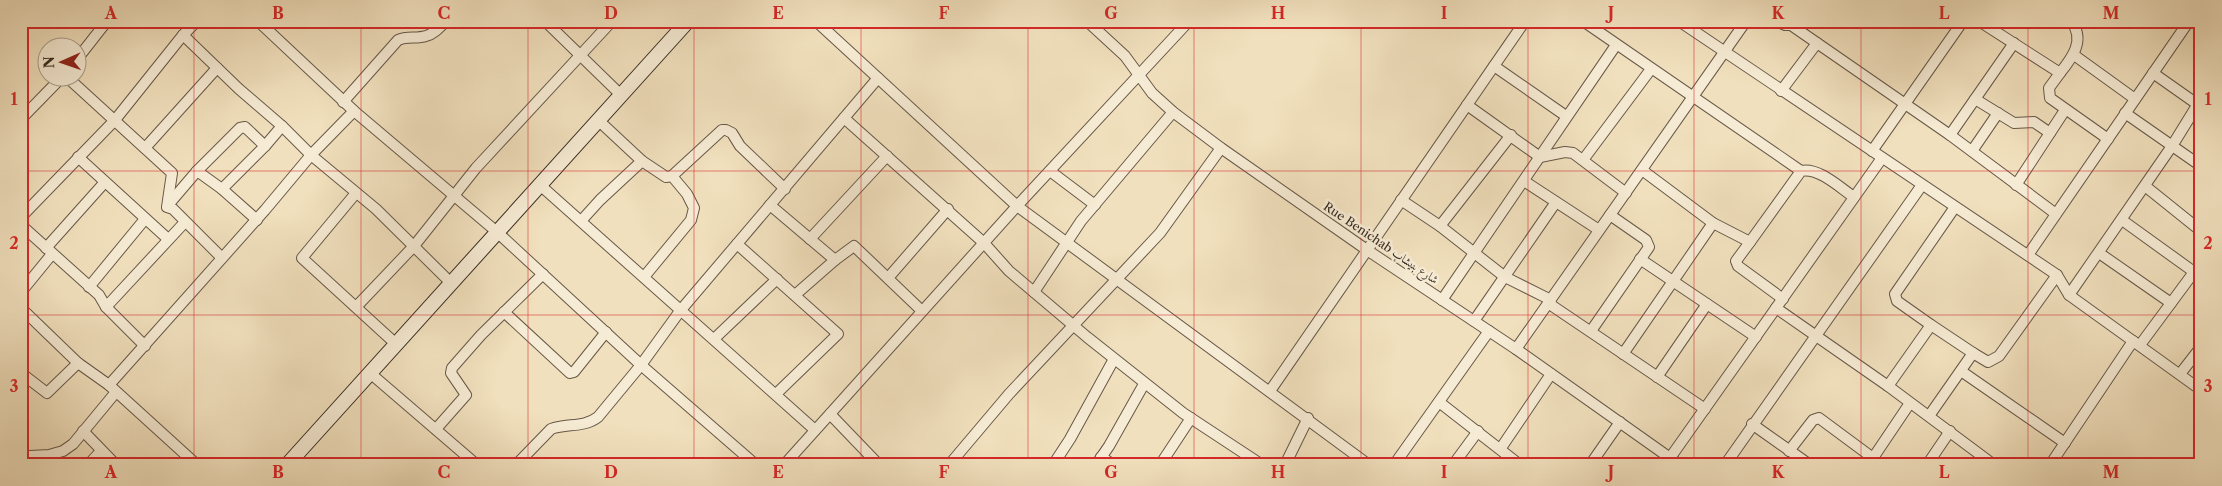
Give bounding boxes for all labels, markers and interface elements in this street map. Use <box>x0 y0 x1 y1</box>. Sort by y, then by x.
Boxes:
text: A <box>104 3 118 23</box>
text: B <box>272 3 284 23</box>
text: C <box>438 3 450 23</box>
text: D <box>604 3 618 23</box>
text: E <box>772 3 784 23</box>
text: F <box>939 3 950 23</box>
text: G <box>1104 3 1118 23</box>
text: H <box>1271 3 1285 23</box>
text: I <box>1441 3 1448 23</box>
text: J <box>1605 3 1614 23</box>
text: K <box>1772 3 1786 23</box>
text: L <box>1938 3 1950 23</box>
text: M <box>2103 3 2120 23</box>
north arrow <box>38 38 88 88</box>
text: N <box>40 56 58 69</box>
text: 1 <box>10 89 18 109</box>
text: 1 <box>2204 89 2212 109</box>
street label: Rue Benichab شارع بنيشاب <box>1319 198 1442 290</box>
text: 2 <box>9 233 19 253</box>
text: 2 <box>2203 233 2213 253</box>
text: 3 <box>9 376 19 396</box>
text: 3 <box>2203 376 2213 396</box>
text: A <box>104 462 118 482</box>
text: B <box>272 462 284 482</box>
text: C <box>438 462 450 482</box>
text: D <box>604 462 618 482</box>
text: E <box>772 462 784 482</box>
text: F <box>939 462 950 482</box>
text: G <box>1104 462 1118 482</box>
text: H <box>1271 462 1285 482</box>
text: I <box>1441 462 1448 482</box>
text: J <box>1605 462 1614 482</box>
text: K <box>1772 462 1786 482</box>
text: L <box>1938 462 1950 482</box>
text: M <box>2103 462 2120 482</box>

